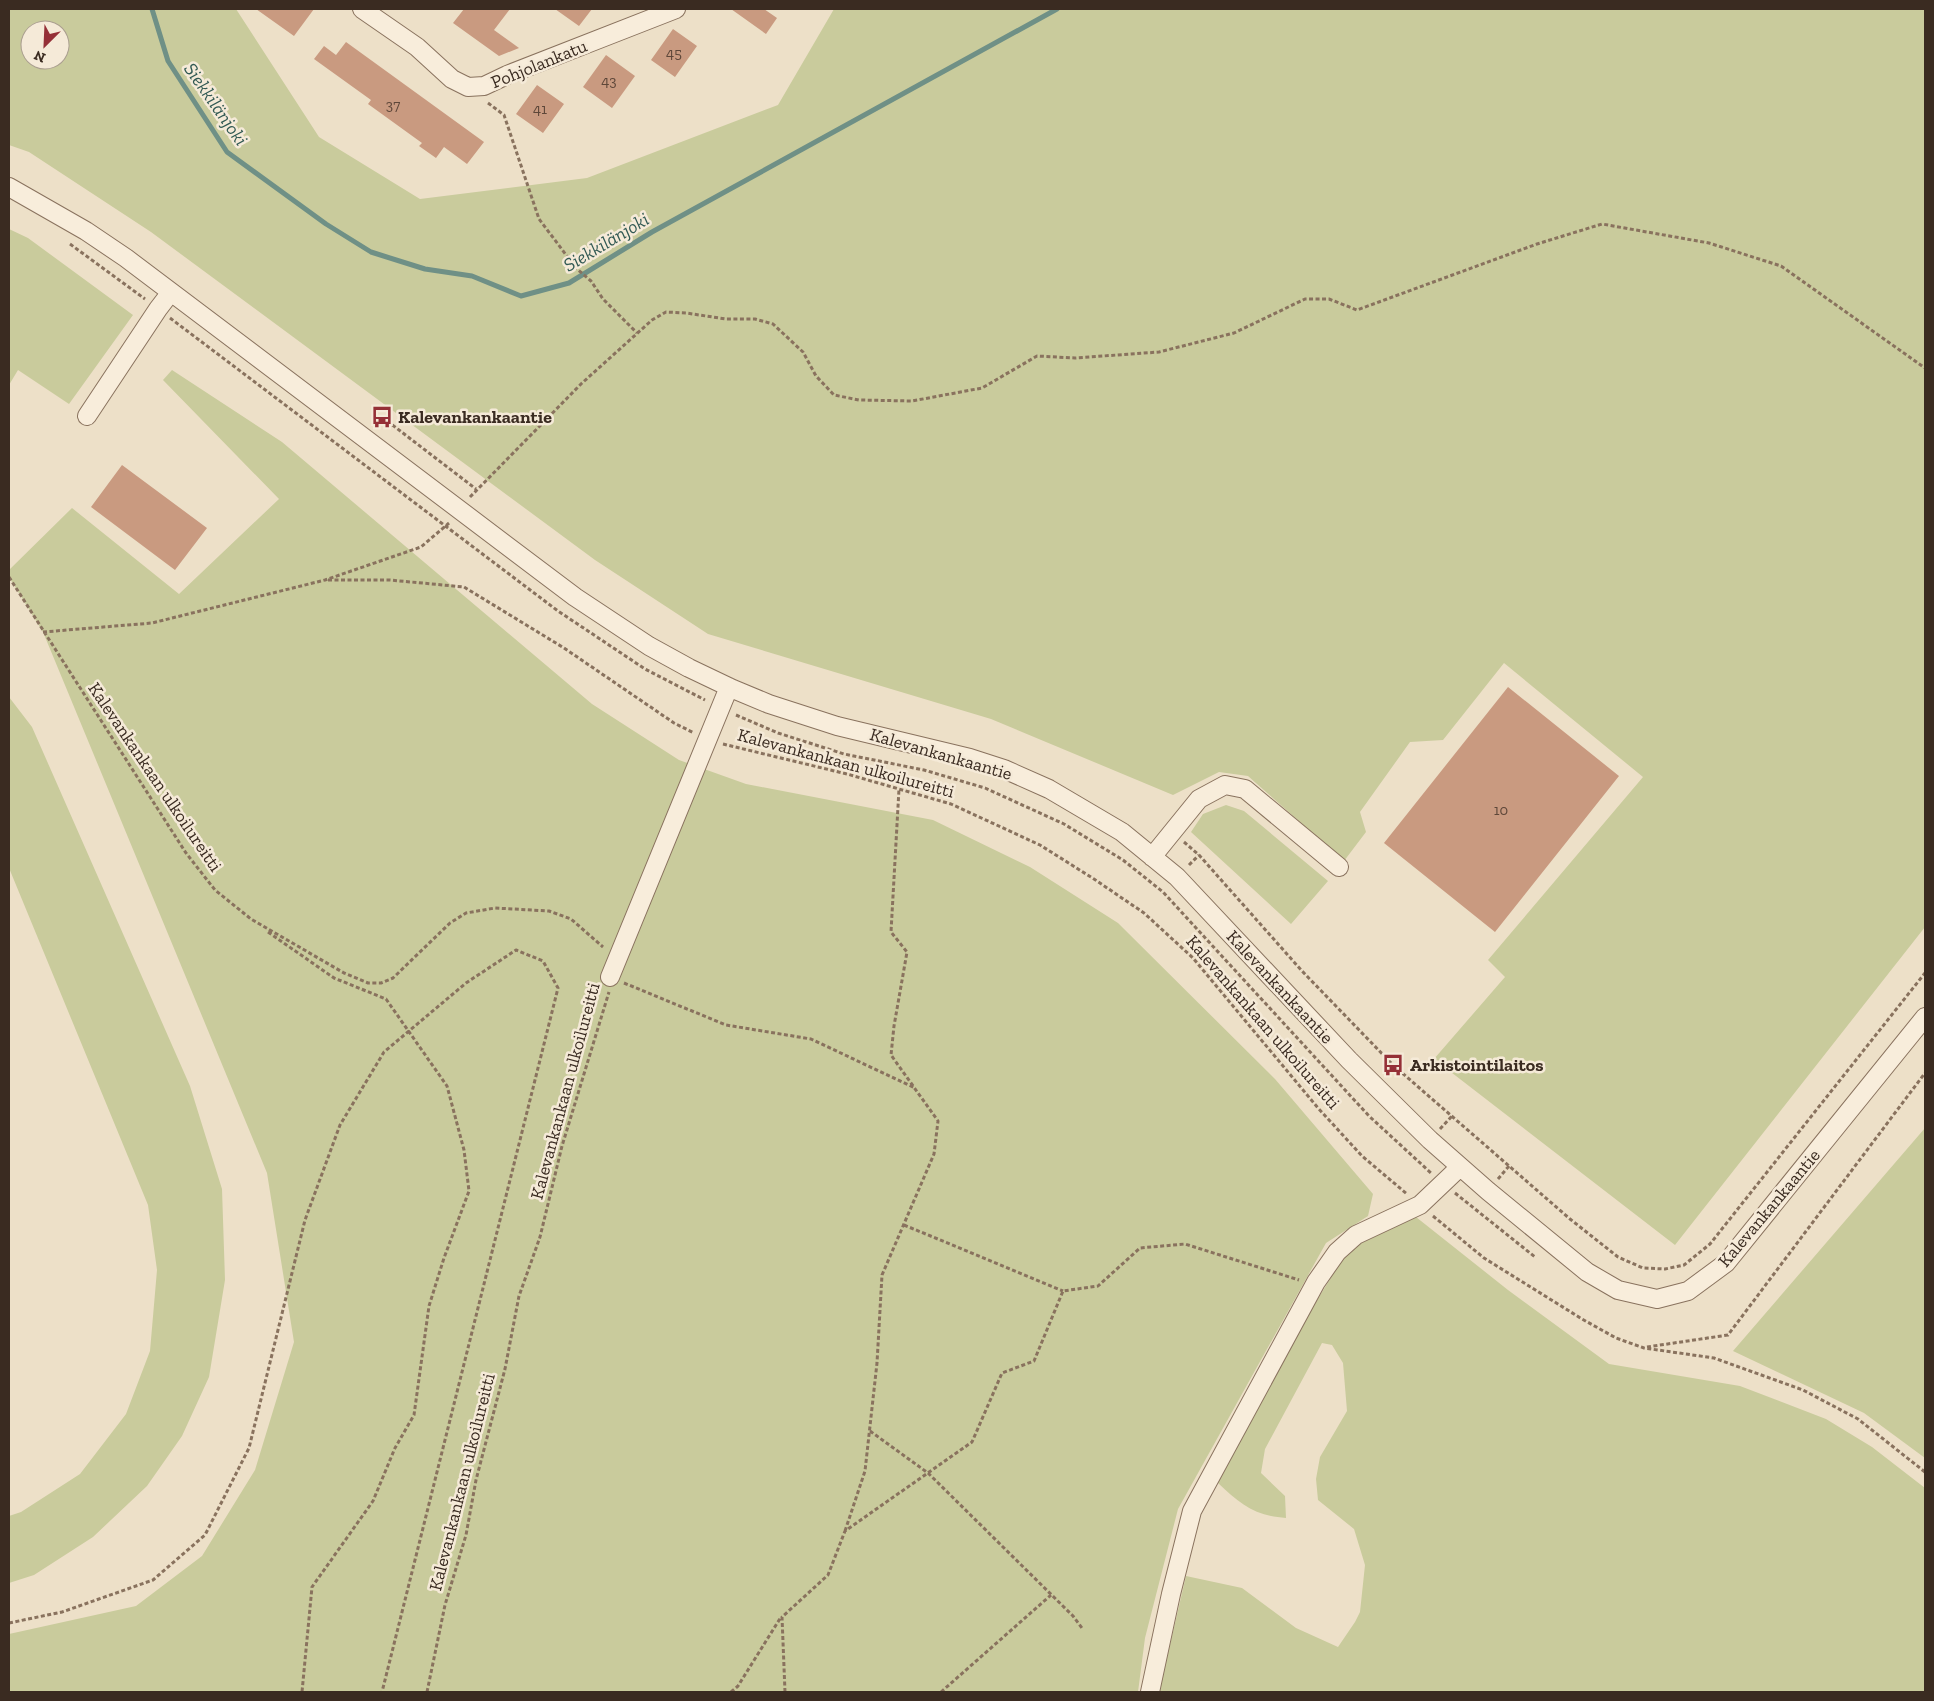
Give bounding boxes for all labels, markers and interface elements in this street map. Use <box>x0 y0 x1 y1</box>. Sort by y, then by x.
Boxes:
north arrow <box>20 20 70 70</box>
street label: Pohjolankatu <box>488 35 590 93</box>
house number: 45 <box>666 44 682 62</box>
text: N <box>31 46 48 66</box>
water label: Siekkilänjoki <box>179 58 253 150</box>
house number: 43 <box>601 72 617 90</box>
house number: 37 <box>386 96 400 114</box>
house number: 41 <box>533 100 547 118</box>
water label: Siekkilänjoki <box>559 207 653 277</box>
bus stop icon: Kalevankankaantie <box>369 404 395 430</box>
place label: Kalevankankaantie <box>398 406 552 428</box>
street label: Kalevankankaan ulkoilureitti <box>83 678 227 876</box>
street label: Kalevankankaan ulkoilureitti <box>735 723 957 803</box>
street label: Kalevankankaantie <box>867 723 1015 785</box>
house number: 10 <box>1494 801 1508 819</box>
street label: Kalevankankaantie <box>1222 926 1338 1048</box>
street label: Kalevankankaan ulkoilureitti <box>1181 930 1345 1114</box>
street label: Kalevankankaan ulkoilureitti <box>525 980 605 1202</box>
bus stop icon: Arkistointilaitos <box>1380 1052 1406 1078</box>
place label: Arkistointilaitos <box>1410 1054 1543 1076</box>
street label: Kalevankankaantie <box>1713 1145 1825 1271</box>
street label: Kalevankankaan ulkoilureitti <box>424 1371 500 1593</box>

